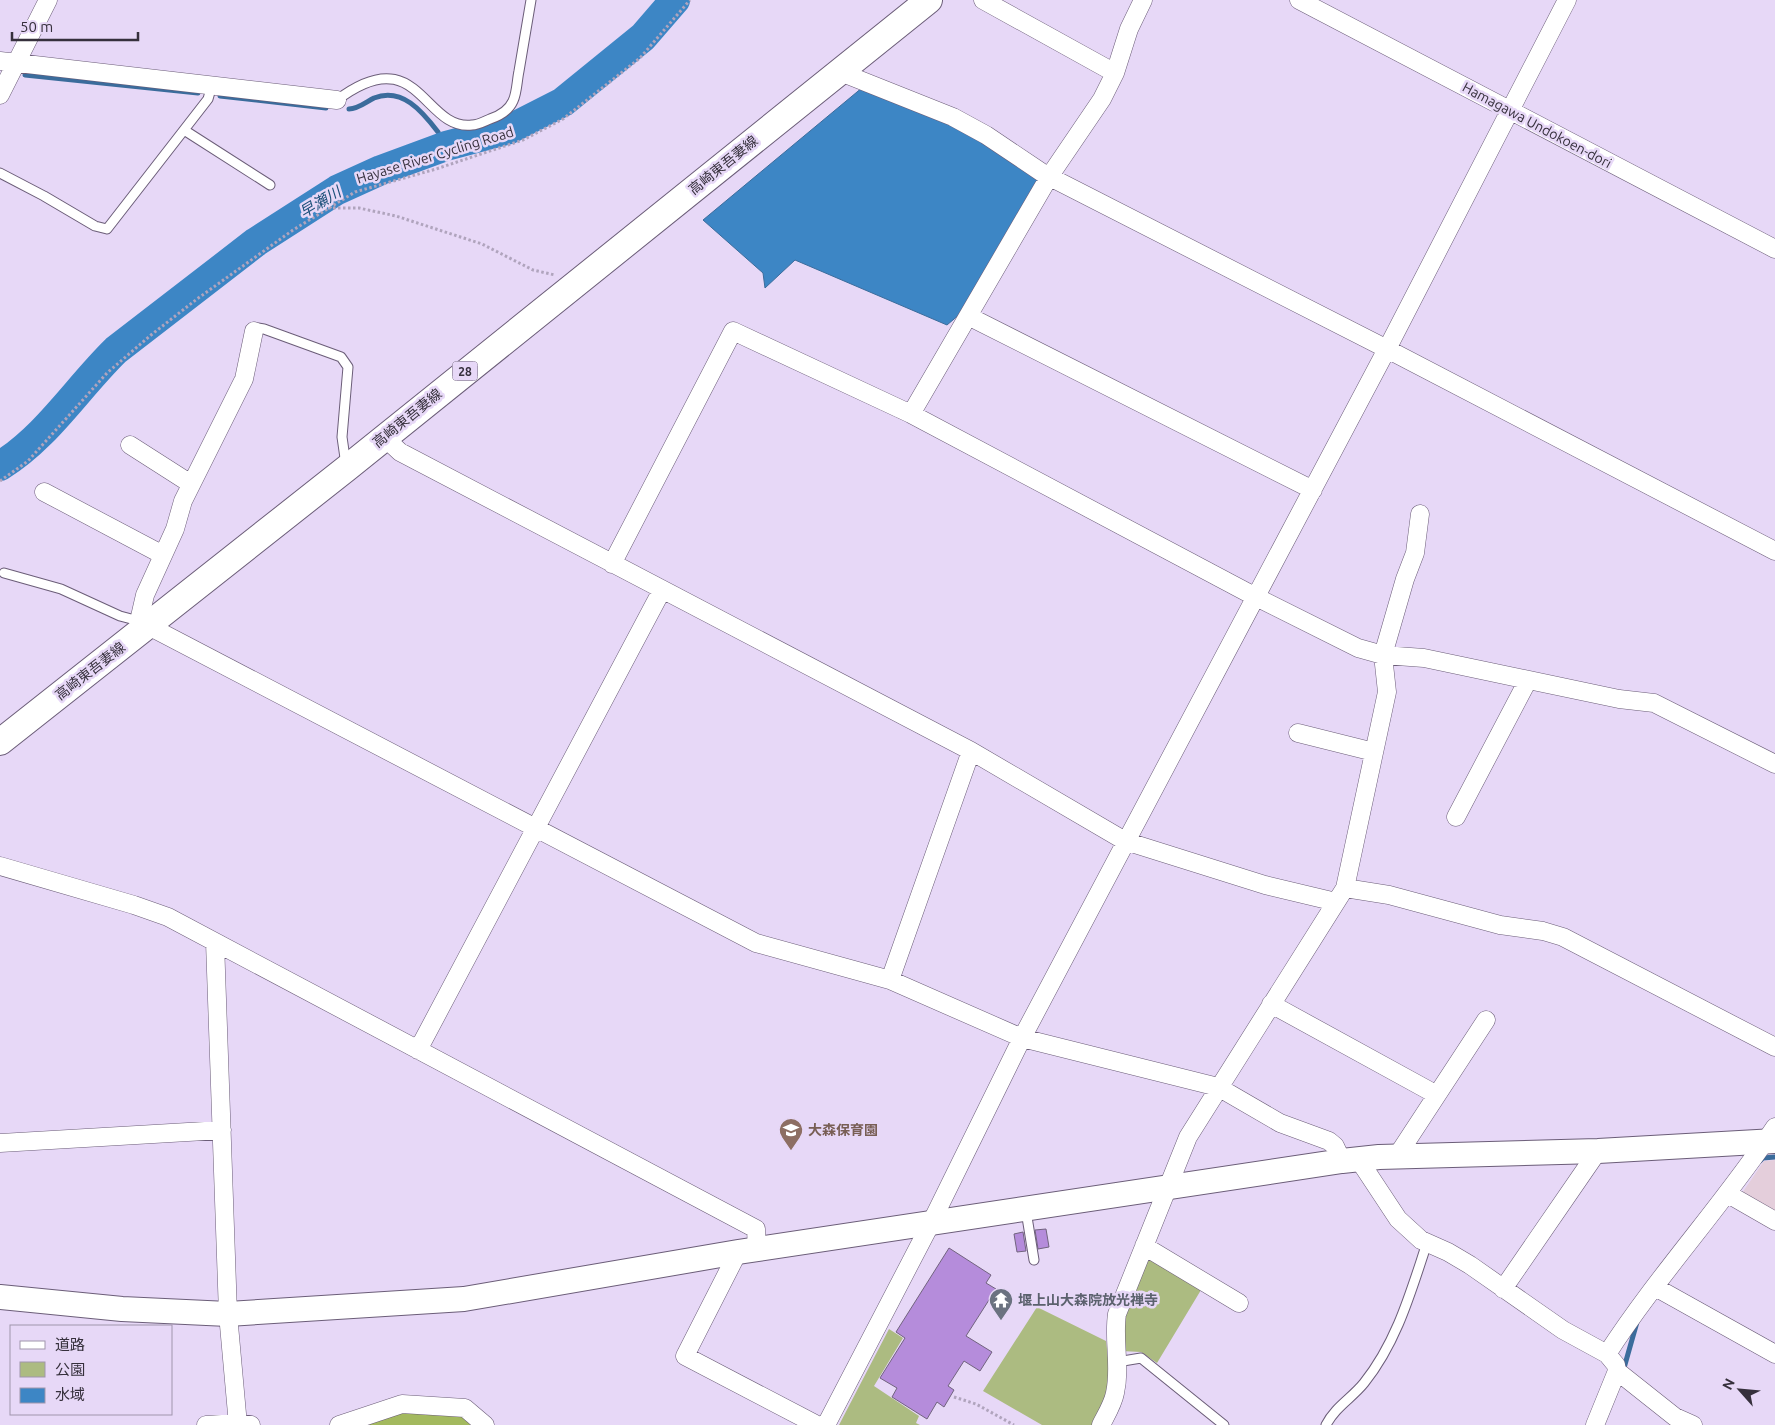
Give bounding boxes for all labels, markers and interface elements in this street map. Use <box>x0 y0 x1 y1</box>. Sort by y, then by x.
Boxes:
scale bar <box>12 10 139 42</box>
text: 50 m <box>20 18 53 35</box>
street label: Hamagawa Undokoen-dori <box>1460 79 1614 171</box>
street label: Hayase River Cycling Road <box>355 123 515 187</box>
street label: 高崎東吾妻線 <box>685 132 761 198</box>
water label: 早瀬川 <box>296 182 345 221</box>
road number: 28 <box>452 362 478 381</box>
street label: 高崎東吾妻線 <box>369 385 445 451</box>
street label: 高崎東吾妻線 <box>52 639 128 703</box>
school or university icon: 大森保育園 <box>778 1117 804 1151</box>
place label: 大森保育園 <box>808 1122 878 1138</box>
temple icon: 堰上山大森院放光禅寺 <box>988 1287 1014 1321</box>
place label: 堰上山大森院放光禅寺 <box>1018 1292 1158 1308</box>
legend <box>10 1325 172 1415</box>
text: 道路 <box>55 1336 85 1353</box>
text: 公園 <box>55 1361 85 1378</box>
north arrow <box>1715 1365 1765 1415</box>
text: N <box>1719 1376 1738 1392</box>
text: 水域 <box>55 1386 85 1403</box>

